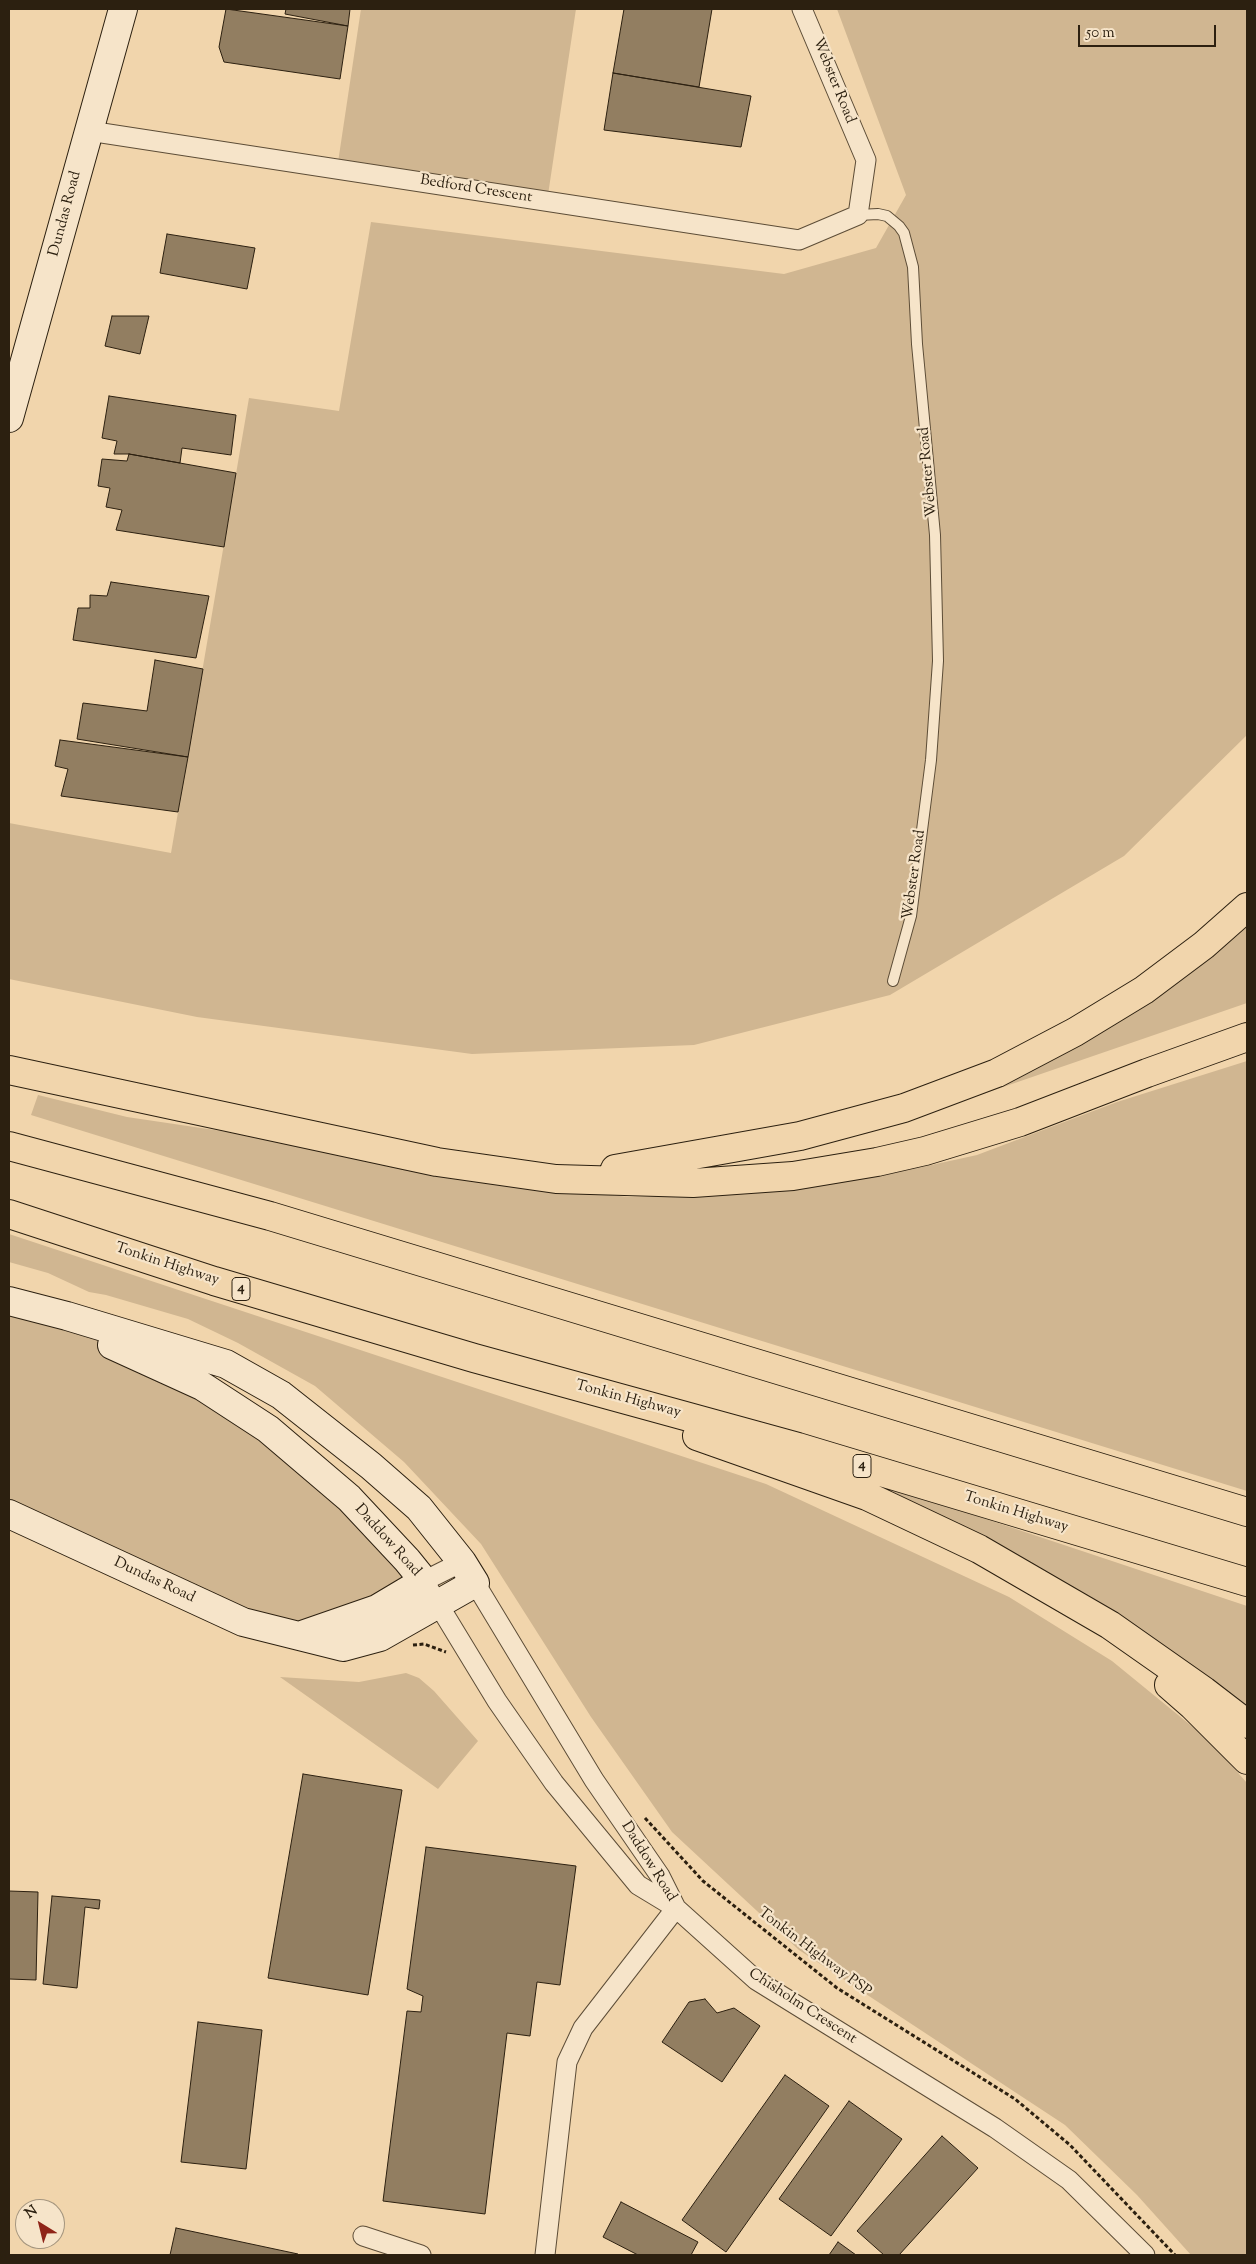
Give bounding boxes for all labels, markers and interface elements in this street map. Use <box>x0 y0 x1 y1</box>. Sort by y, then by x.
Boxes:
scale bar <box>1081 15 1218 47</box>
text: 50 m <box>1086 23 1115 44</box>
street label: Webster Road <box>808 36 858 126</box>
street label: Dundas Road <box>46 169 86 259</box>
street label: Bedford Crescent <box>419 172 533 208</box>
street label: Webster Road <box>916 426 942 518</box>
street label: Webster Road <box>900 829 930 921</box>
street label: Tonkin Highway <box>113 1240 221 1290</box>
road number: 4 <box>232 1278 250 1300</box>
street label: Tonkin Highway <box>573 1377 683 1423</box>
road number: 4 <box>853 1454 871 1478</box>
street label: Tonkin Highway <box>962 1489 1070 1537</box>
street label: Daddow Road <box>350 1501 424 1581</box>
street label: Dundas Road <box>111 1554 197 1608</box>
street label: Daddow Road <box>616 1819 680 1905</box>
street label: Tonkin Highway PSP <box>754 1905 874 2001</box>
street label: Chisholm Crescent <box>744 1965 860 2049</box>
north arrow <box>15 2199 65 2249</box>
text: N <box>21 2201 42 2224</box>

